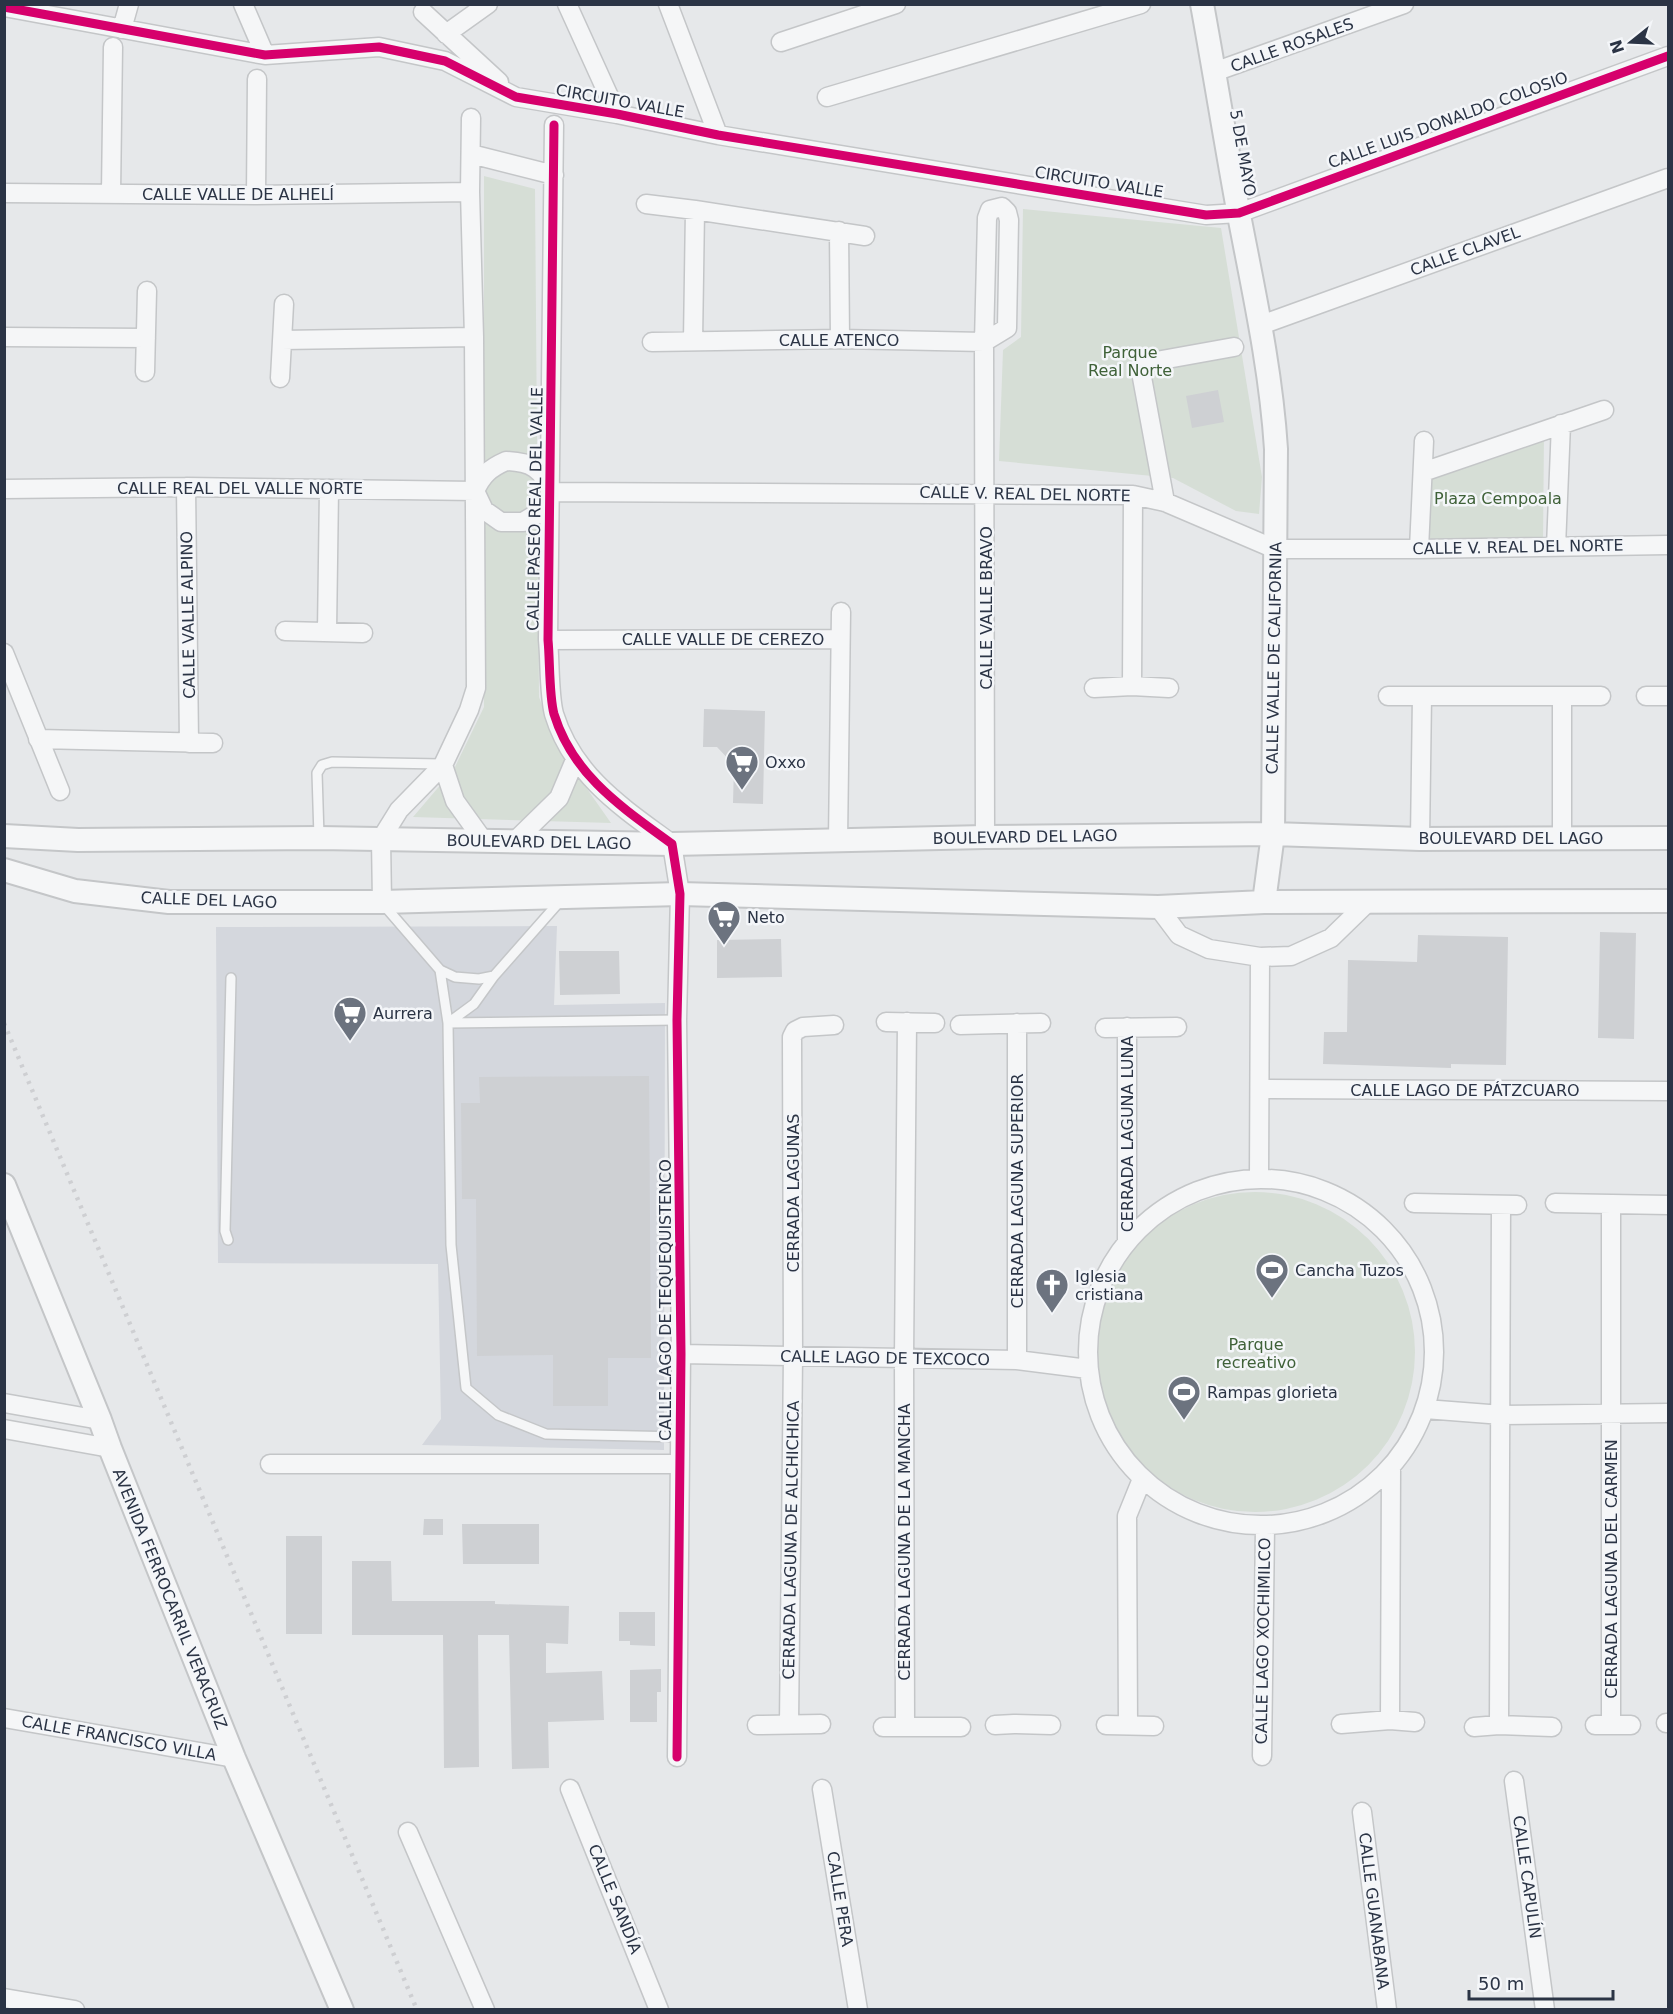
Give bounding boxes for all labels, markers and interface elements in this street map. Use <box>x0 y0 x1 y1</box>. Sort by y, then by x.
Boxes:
north arrow <box>1601 12 1661 72</box>
street label: CALLE ROSALES <box>1228 14 1356 76</box>
text: N <box>1606 37 1628 56</box>
street label: CALLE LUIS DONALDO COLOSIO <box>1325 68 1571 172</box>
street label: CIRCUITO VALLE <box>554 80 686 122</box>
street label: 5 DE MAYO <box>1226 108 1260 198</box>
street label: CIRCUITO VALLE <box>1033 162 1165 202</box>
street label: CALLE VALLE DE ALHELÍ <box>142 185 334 204</box>
street label: CALLE CLAVEL <box>1407 222 1523 280</box>
street label: CALLE ATENCO <box>779 331 899 350</box>
park label: Parque Real Norte <box>1088 343 1172 380</box>
street label: CALLE PASEO REAL DEL VALLE <box>523 387 547 631</box>
street label: CALLE REAL DEL VALLE NORTE <box>117 479 363 498</box>
street label: CALLE V. REAL DEL NORTE <box>919 483 1131 505</box>
park label: Plaza Cempoala <box>1434 489 1562 508</box>
street label: CALLE VALLE BRAVO <box>977 526 996 690</box>
street label: CALLE VALLE ALPINO <box>177 531 199 699</box>
street label: CALLE V. REAL DEL NORTE <box>1412 536 1624 558</box>
street label: CALLE VALLE DE CALIFORNIA <box>1262 541 1286 775</box>
street label: CALLE VALLE DE CEREZO <box>622 630 824 649</box>
supermarket icon: Oxxo <box>724 744 760 791</box>
place label: Oxxo <box>765 753 806 772</box>
street label: BOULEVARD DEL LAGO <box>932 826 1118 848</box>
street label: BOULEVARD DEL LAGO <box>1419 829 1603 848</box>
street label: BOULEVARD DEL LAGO <box>446 831 632 853</box>
street label: CALLE DEL LAGO <box>140 888 278 912</box>
supermarket icon: Neto <box>706 899 742 946</box>
place label: Neto <box>747 908 785 927</box>
supermarket icon: Aurrera <box>332 995 368 1042</box>
place label: Aurrera <box>373 1004 433 1023</box>
street label: CERRADA LAGUNA LUNA <box>1118 1036 1137 1232</box>
street label: CERRADA LAGUNA SUPERIOR <box>1008 1073 1027 1309</box>
street label: CALLE LAGO DE PÁTZCUARO <box>1350 1081 1580 1100</box>
street label: CERRADA LAGUNAS <box>784 1113 803 1273</box>
street label: CALLE LAGO DE TEQUEQUISTENCO <box>656 1159 675 1441</box>
sports icon: Cancha Tuzos <box>1254 1252 1290 1299</box>
place label: Cancha Tuzos <box>1295 1261 1404 1280</box>
church icon: Iglesia cristiana <box>1034 1267 1070 1314</box>
place label: Iglesia cristiana <box>1075 1267 1144 1304</box>
park label: Parque recreativo <box>1216 1335 1296 1372</box>
street label: CALLE LAGO DE TEXCOCO <box>780 1347 990 1369</box>
sports icon: Rampas glorieta <box>1166 1374 1202 1421</box>
place label: Rampas glorieta <box>1207 1383 1338 1402</box>
street label: CERRADA LAGUNA DE ALCHICHICA <box>779 1400 803 1680</box>
street label: CERRADA LAGUNA DE LA MANCHA <box>895 1403 914 1681</box>
street label: CERRADA LAGUNA DEL CARMEN <box>1602 1439 1621 1699</box>
street label: AVENIDA FERROCARRIL VERACRUZ <box>109 1466 231 1732</box>
street label: CALLE LAGO XOCHIMILCO <box>1252 1537 1274 1745</box>
street label: CALLE FRANCISCO VILLA <box>20 1712 218 1765</box>
street label: CALLE CAPULÍN <box>1509 1814 1545 1940</box>
street label: CALLE GUANABANA <box>1355 1831 1393 1991</box>
street label: CALLE SANDÍA <box>584 1841 646 1957</box>
street label: CALLE PERA <box>823 1850 857 1948</box>
scale bar <box>1469 1963 1613 2001</box>
text: 50 m <box>1478 1973 1524 1994</box>

